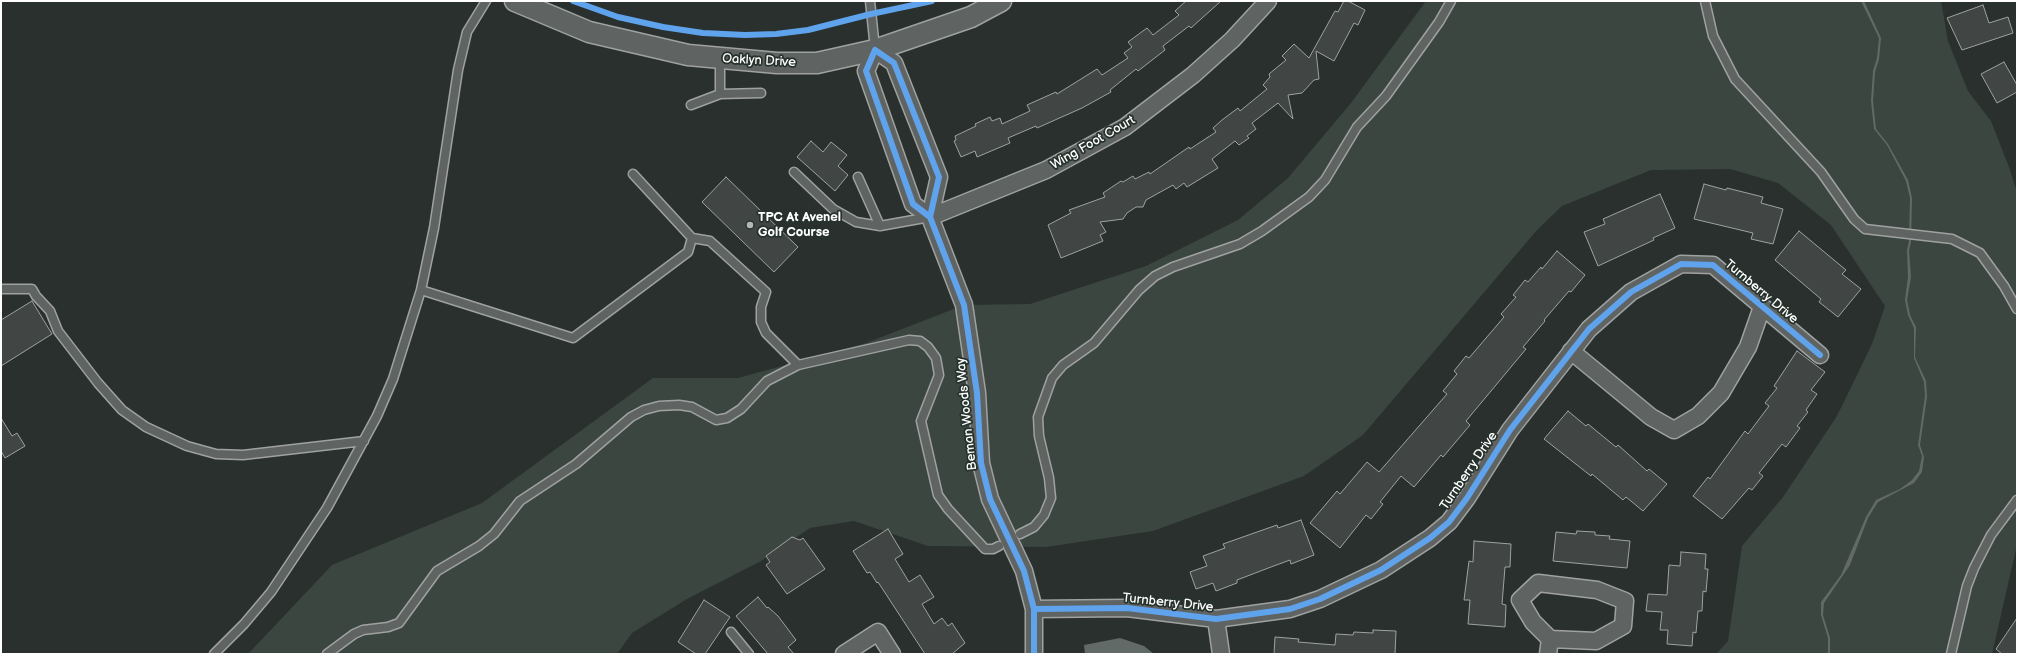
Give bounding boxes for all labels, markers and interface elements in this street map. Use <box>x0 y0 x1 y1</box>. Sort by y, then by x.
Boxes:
street label: Oaklyn Drive <box>722 51 796 71</box>
street label: Wing Foot Court <box>1048 113 1138 173</box>
place label: TPC At Avenel Golf Course <box>758 210 841 241</box>
marker: TPC At Avenel Golf Course <box>745 220 755 230</box>
street label: Turnberry Drive <box>1721 257 1801 327</box>
street label: Beman Woods Way <box>953 357 981 471</box>
street label: Turnberry Drive <box>1437 429 1501 513</box>
street label: Turnberry Drive <box>1122 590 1214 616</box>

